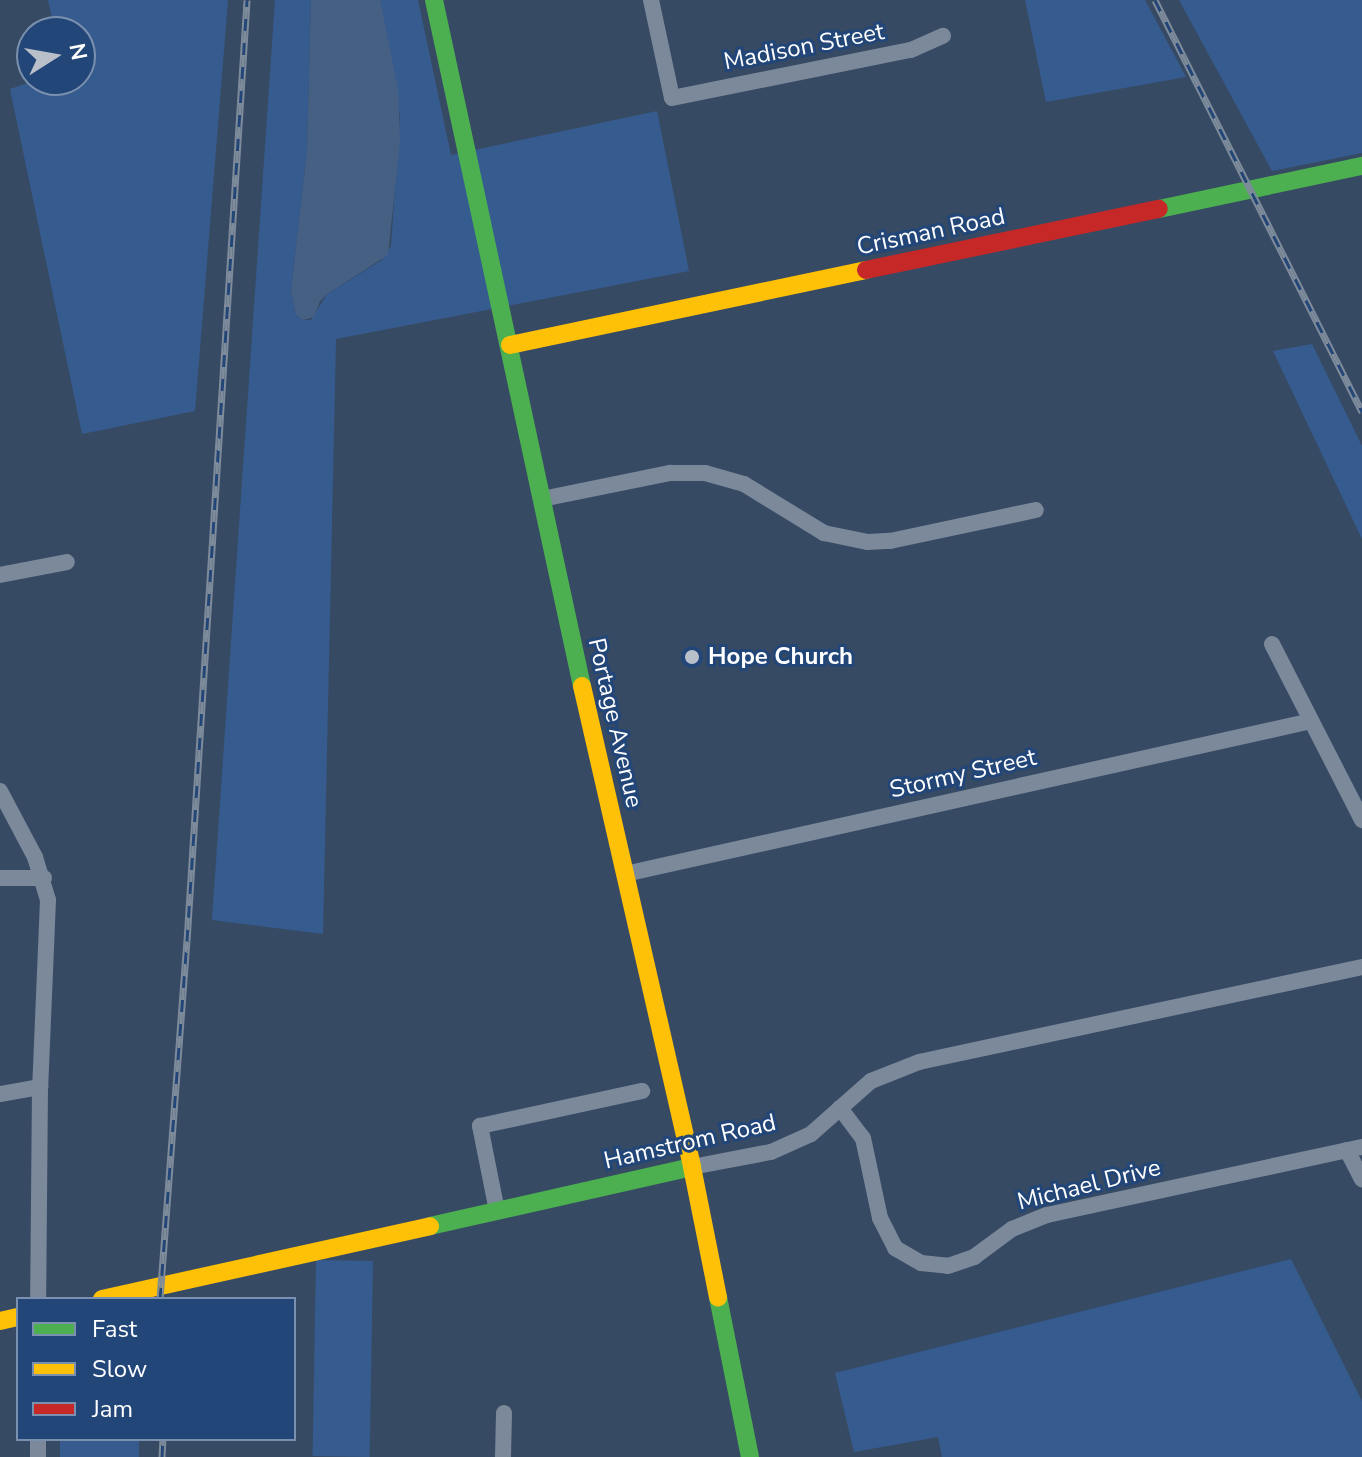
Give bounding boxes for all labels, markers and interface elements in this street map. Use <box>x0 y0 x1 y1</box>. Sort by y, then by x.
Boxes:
north arrow <box>16 16 96 96</box>
street label: Madison Street <box>721 17 887 77</box>
text: N <box>61 41 94 63</box>
street label: Crisman Road <box>854 202 1008 262</box>
street label: Portage Avenue <box>582 635 648 811</box>
place label: Hope Church <box>708 643 853 671</box>
marker: Hope Church <box>683 648 701 666</box>
street label: Stormy Street <box>887 743 1039 805</box>
street label: Hamstrom Road <box>601 1108 779 1176</box>
street label: Michael Drive <box>1014 1153 1164 1217</box>
legend <box>16 1297 296 1441</box>
text: Fast <box>92 1313 137 1345</box>
text: Slow <box>92 1353 147 1385</box>
text: Jam <box>92 1393 133 1425</box>

